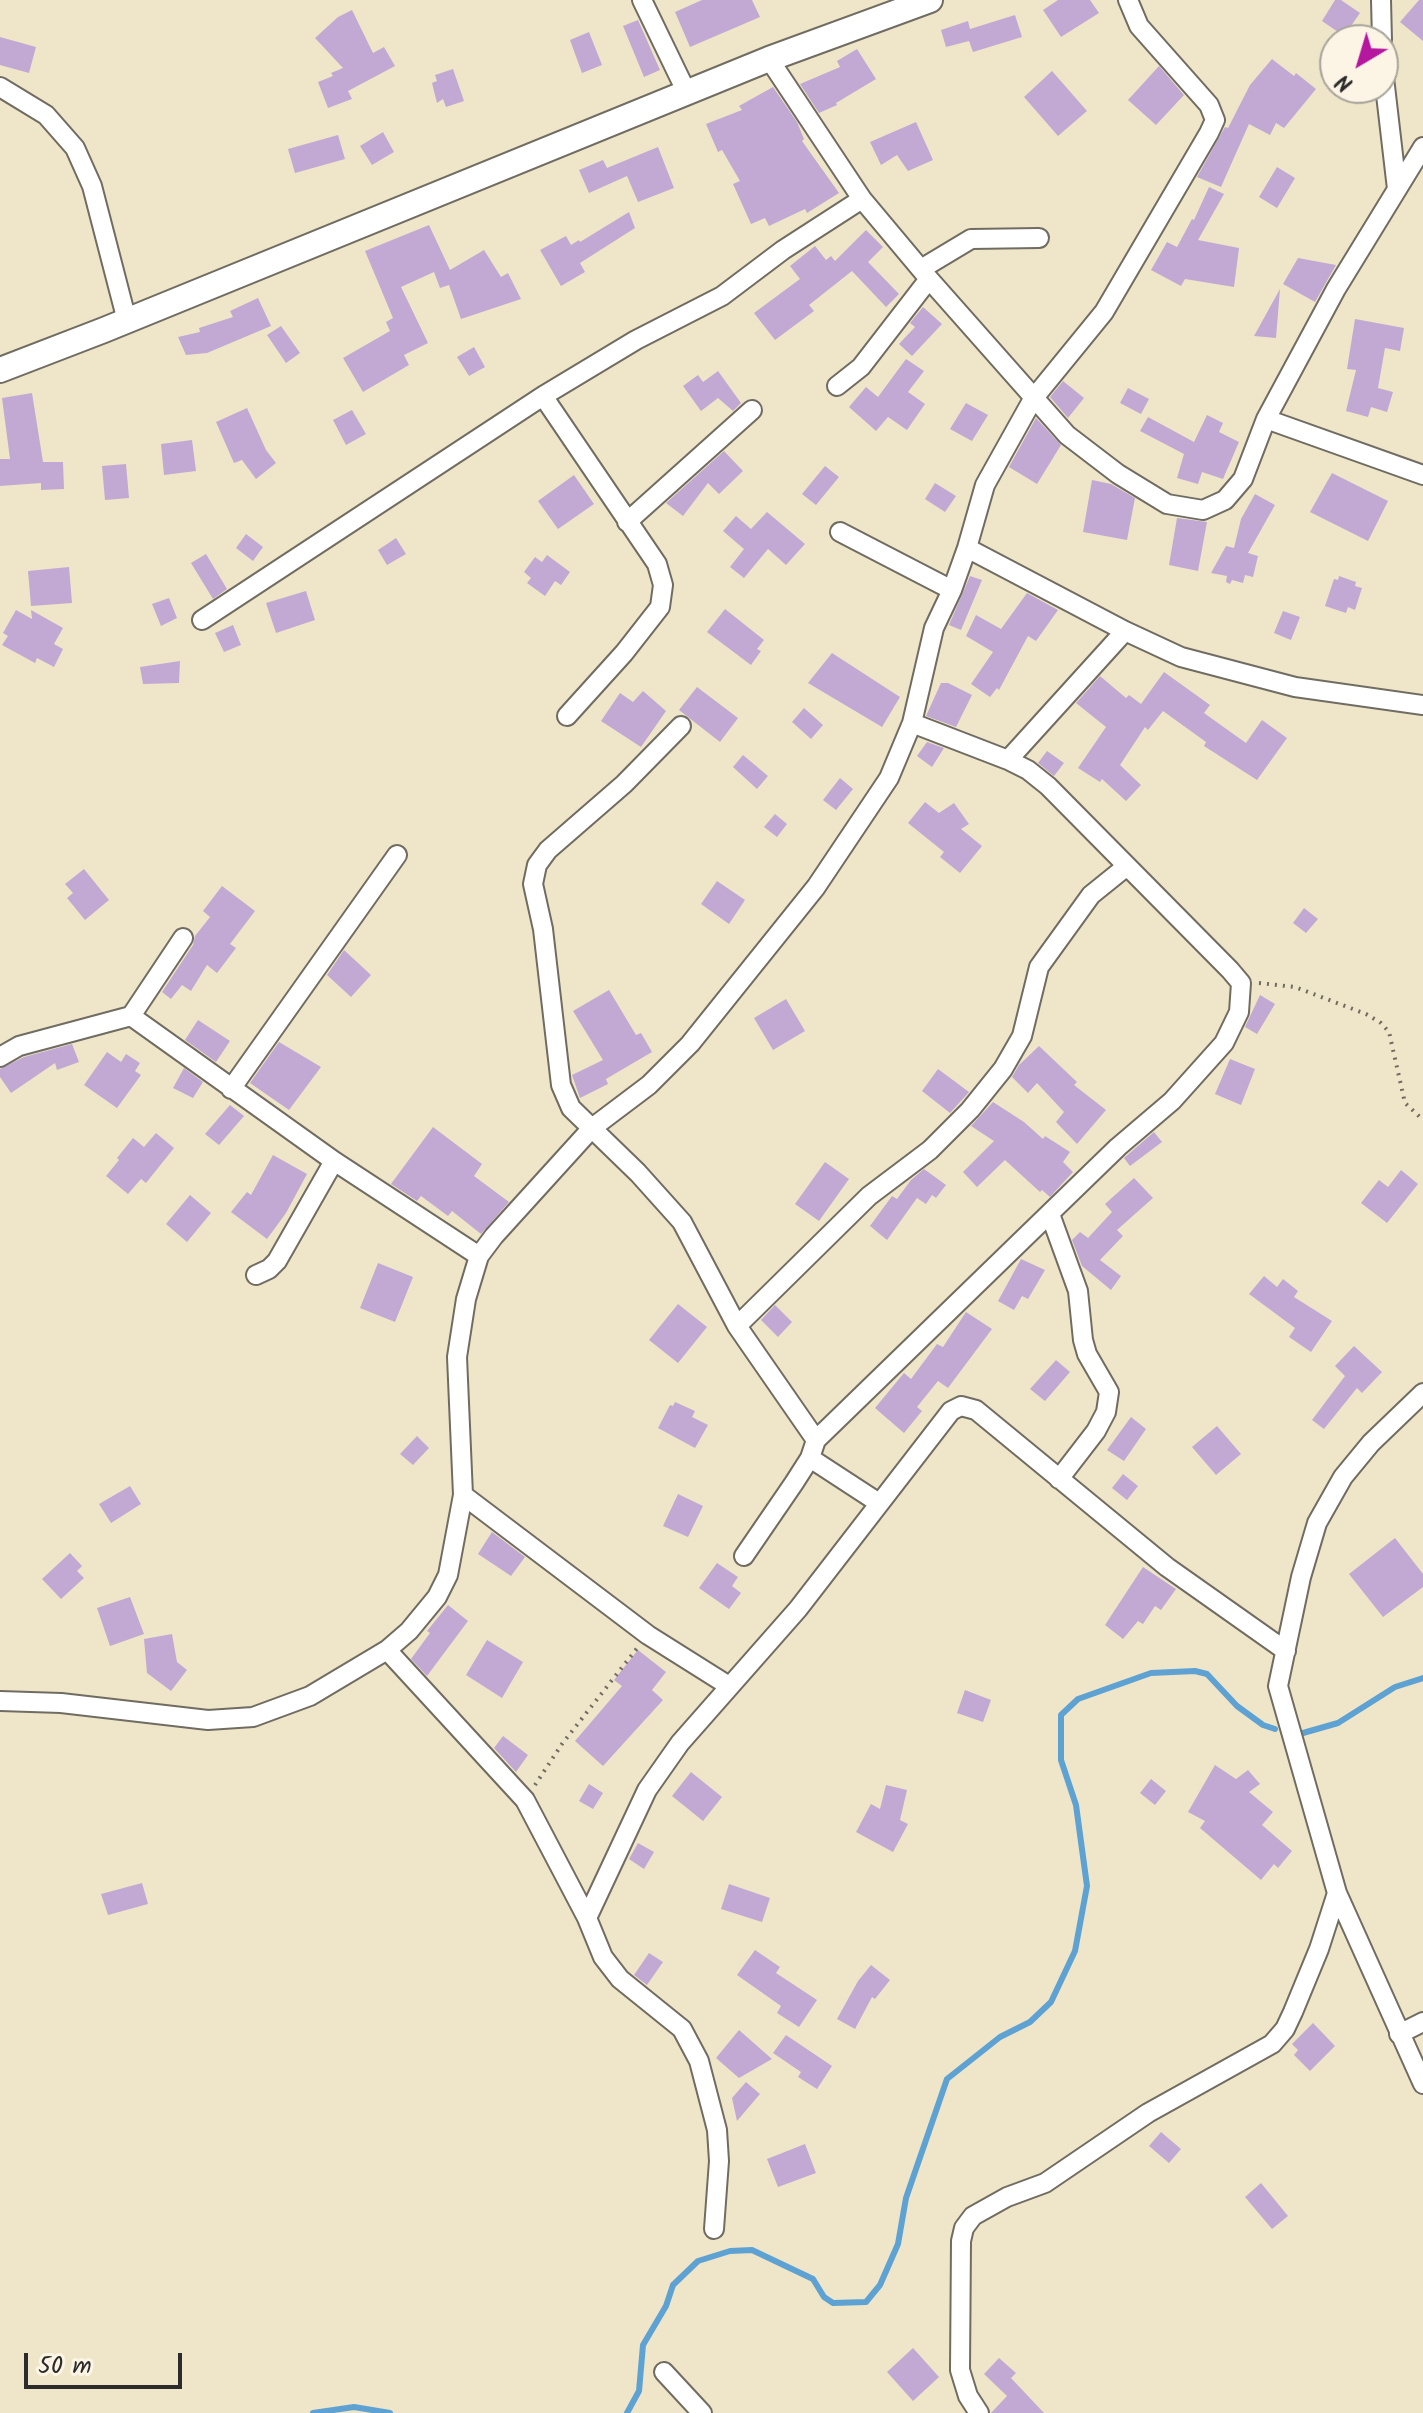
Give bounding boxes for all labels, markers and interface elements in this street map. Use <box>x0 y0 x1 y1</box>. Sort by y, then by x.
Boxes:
north arrow <box>1319 24 1399 104</box>
text: N <box>1329 64 1361 100</box>
scale bar <box>28 2337 186 2387</box>
text: 50 m <box>38 2347 92 2386</box>

